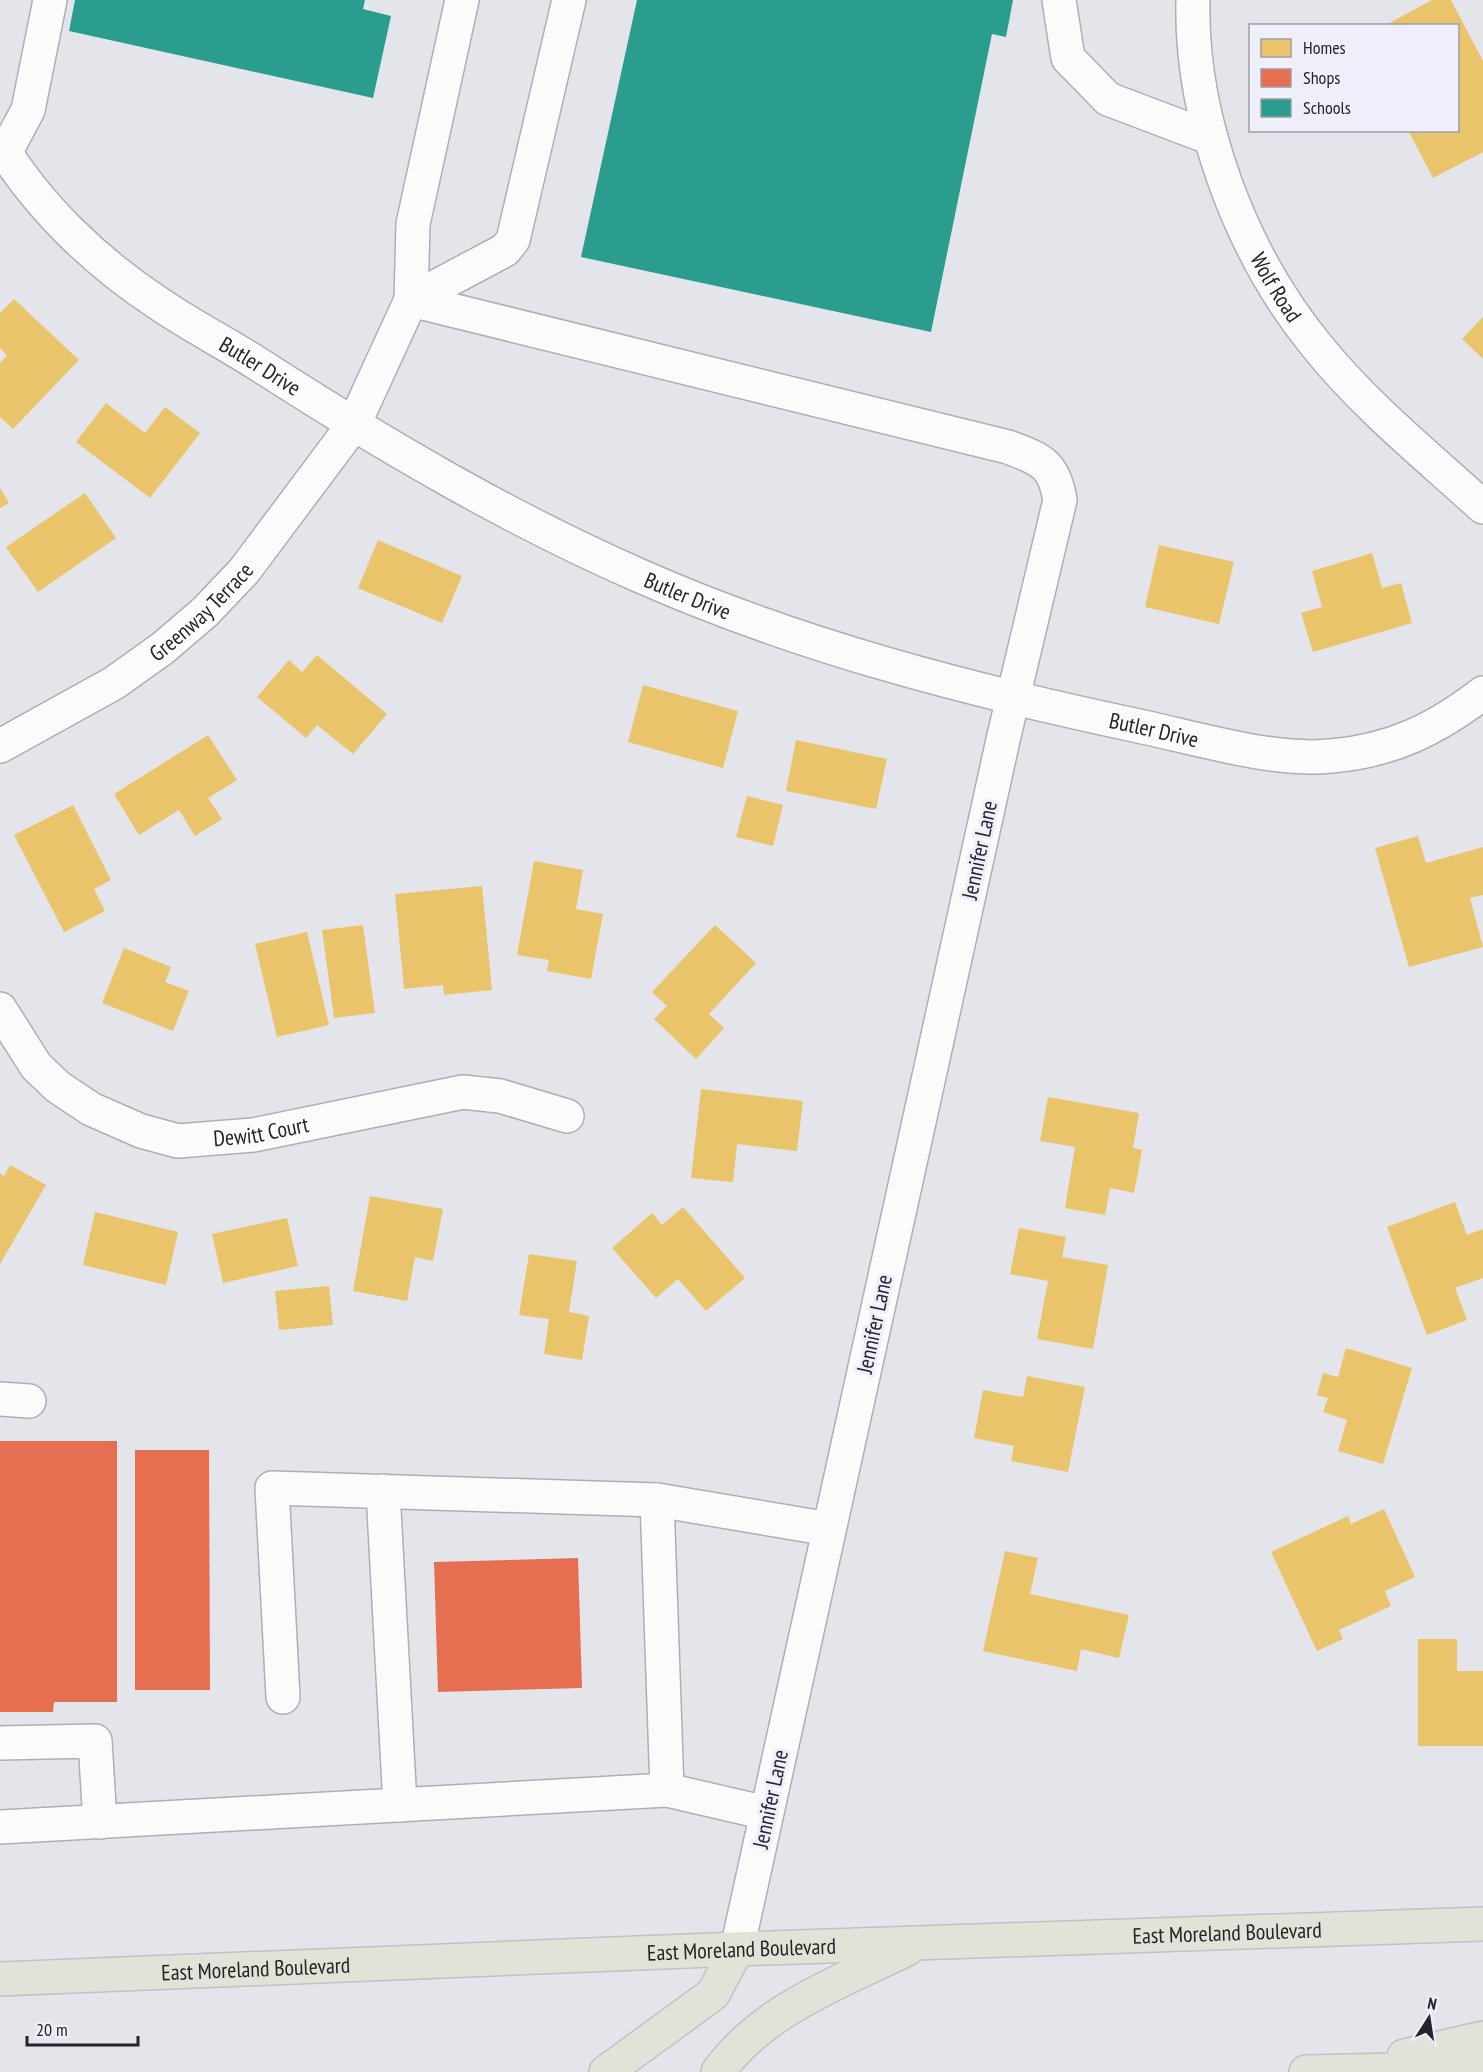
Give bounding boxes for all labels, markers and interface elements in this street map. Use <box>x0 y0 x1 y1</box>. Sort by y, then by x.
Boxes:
legend <box>1249 24 1459 132</box>
text: Homes <box>1303 36 1346 59</box>
text: Shops <box>1303 66 1340 89</box>
text: Schools <box>1303 96 1351 119</box>
street label: Wolf Road <box>1244 248 1308 328</box>
street label: Butler Drive <box>214 330 306 402</box>
street label: Greenway Terrace <box>144 557 259 667</box>
street label: Butler Drive <box>640 566 735 626</box>
street label: Butler Drive <box>1107 706 1201 753</box>
street label: Jennifer Lane <box>955 798 1003 903</box>
street label: Dewitt Court <box>212 1110 311 1152</box>
street label: Jennifer Lane <box>850 1272 898 1377</box>
street label: Jennifer Lane <box>746 1747 794 1852</box>
street label: East Moreland Boulevard <box>1132 1915 1322 1950</box>
street label: East Moreland Boulevard <box>646 1932 836 1967</box>
street label: East Moreland Boulevard <box>161 1951 351 1986</box>
north arrow <box>1399 1988 1459 2048</box>
text: N <box>1426 1993 1438 2014</box>
scale bar <box>27 2009 138 2047</box>
text: 20 m <box>36 2018 68 2041</box>

